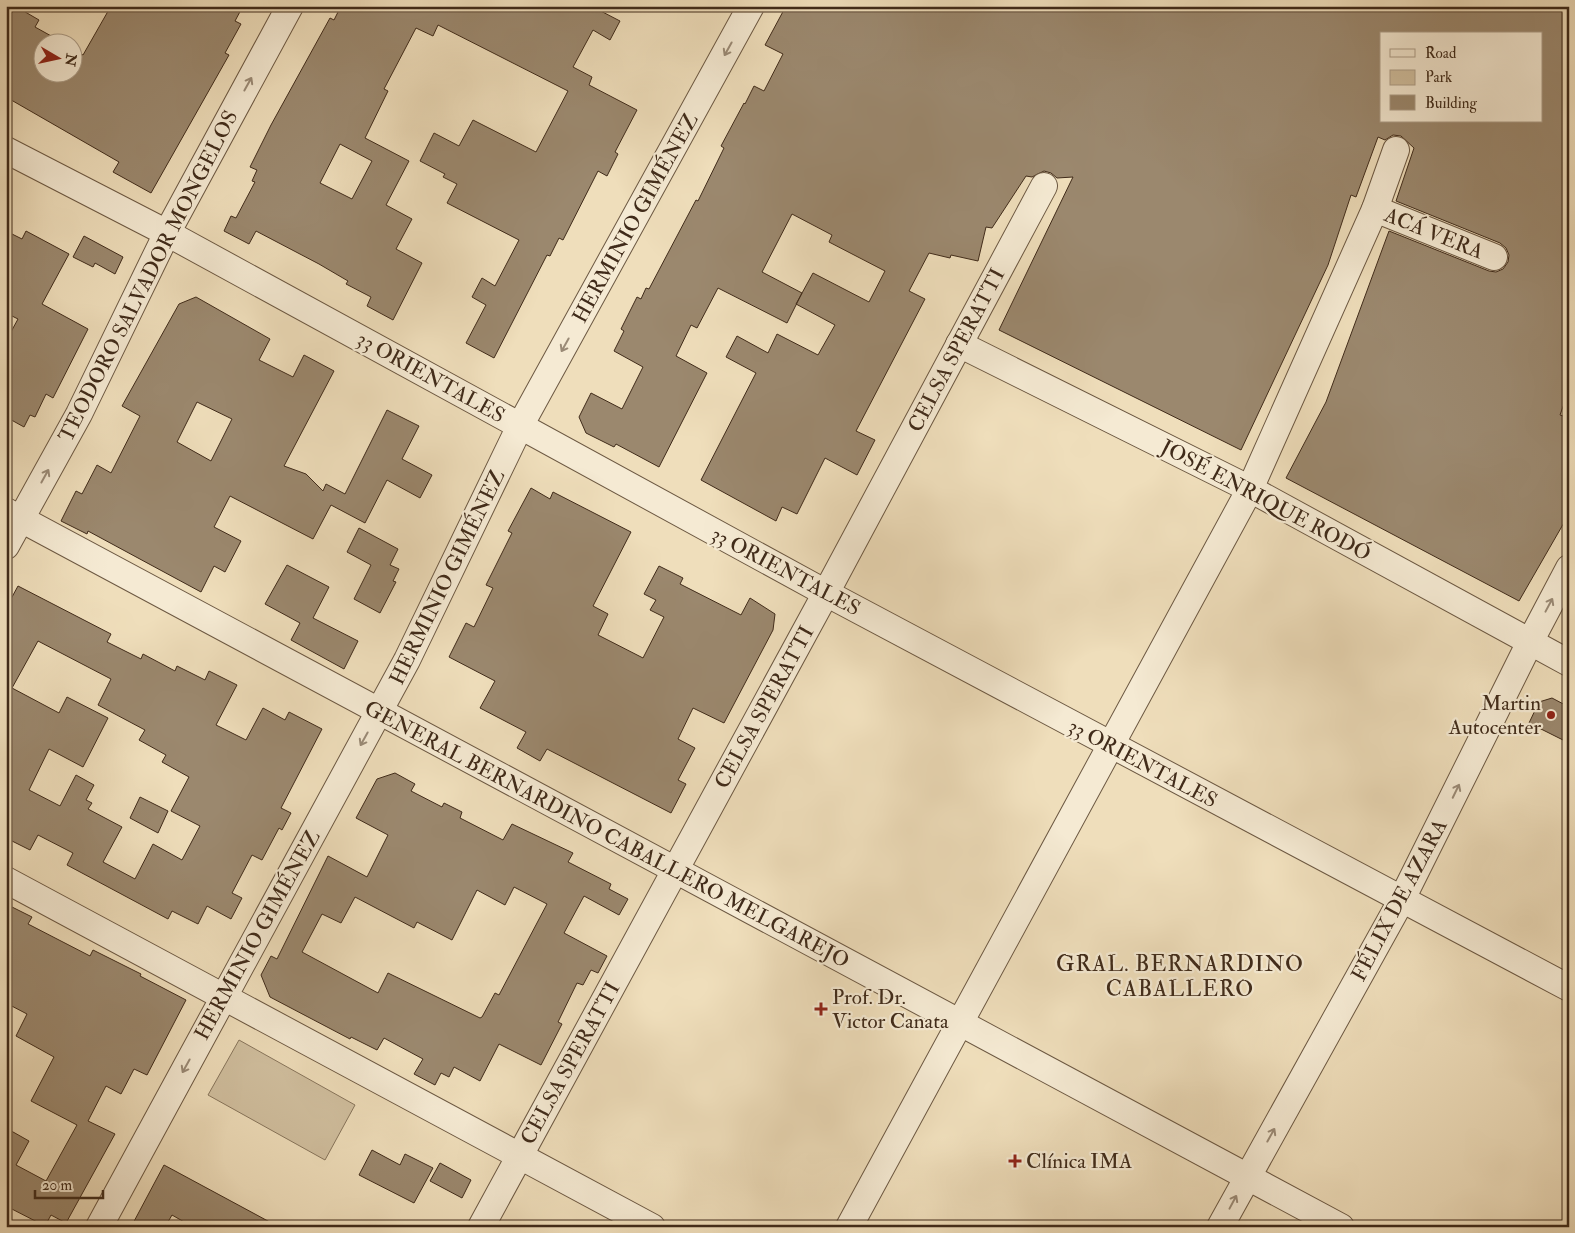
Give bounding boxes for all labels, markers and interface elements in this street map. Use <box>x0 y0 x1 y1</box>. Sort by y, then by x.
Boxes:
north arrow <box>32 32 82 82</box>
legend <box>1380 32 1542 122</box>
one-way arrow <box>723 41 732 56</box>
text: Road <box>1425 44 1457 63</box>
text: N <box>61 51 80 68</box>
text: Park <box>1425 68 1452 87</box>
one-way arrow <box>243 76 253 91</box>
text: Building <box>1425 94 1477 113</box>
street label: TEODORO SALVADOR MONGELOS <box>53 106 244 447</box>
street label: HERMINIO GIMÉNEZ <box>566 108 705 328</box>
street label: ACÁ VERA <box>1379 201 1487 266</box>
street label: CELSA SPERATTI <box>902 264 1011 437</box>
street label: 33 ORIENTALES <box>352 326 510 429</box>
one-way arrow <box>560 337 570 352</box>
street label: JOSÉ ENRIQUE RODÓ <box>1155 433 1376 567</box>
street label: HERMINIO GIMÉNEZ <box>384 465 511 689</box>
one-way arrow <box>40 470 50 484</box>
street label: 33 ORIENTALES <box>706 521 865 622</box>
one-way arrow <box>1545 598 1554 613</box>
street label: CELSA SPERATTI <box>709 621 820 793</box>
place label: Martin Autocenter <box>1448 690 1541 741</box>
street label: GENERAL BERNARDINO CABALLERO MELGAREJO <box>360 694 854 974</box>
marker: Martin Autocenter <box>1545 709 1557 721</box>
street label: 33 ORIENTALES <box>1063 713 1222 814</box>
one-way arrow <box>359 731 369 746</box>
one-way arrow <box>1452 784 1461 799</box>
street label: FÉLIX DE AZARA <box>1345 814 1454 986</box>
street label: HERMINIO GIMÉNEZ <box>188 825 327 1045</box>
district label: GRAL. BERNARDINO CABALLERO <box>1056 950 1304 1003</box>
street label: CELSA SPERATTI <box>515 977 626 1149</box>
place label: Prof. Dr. Victor Canata <box>832 984 949 1035</box>
marker: Prof. Dr. Victor Canata <box>814 1002 828 1016</box>
one-way arrow <box>181 1058 190 1073</box>
one-way arrow <box>1266 1127 1276 1142</box>
place label: Clínica IMA <box>1026 1148 1132 1175</box>
marker: Clínica IMA <box>1008 1154 1022 1168</box>
scale bar <box>35 1168 102 1200</box>
text: 20 m <box>42 1176 72 1195</box>
one-way arrow <box>1229 1195 1239 1210</box>

